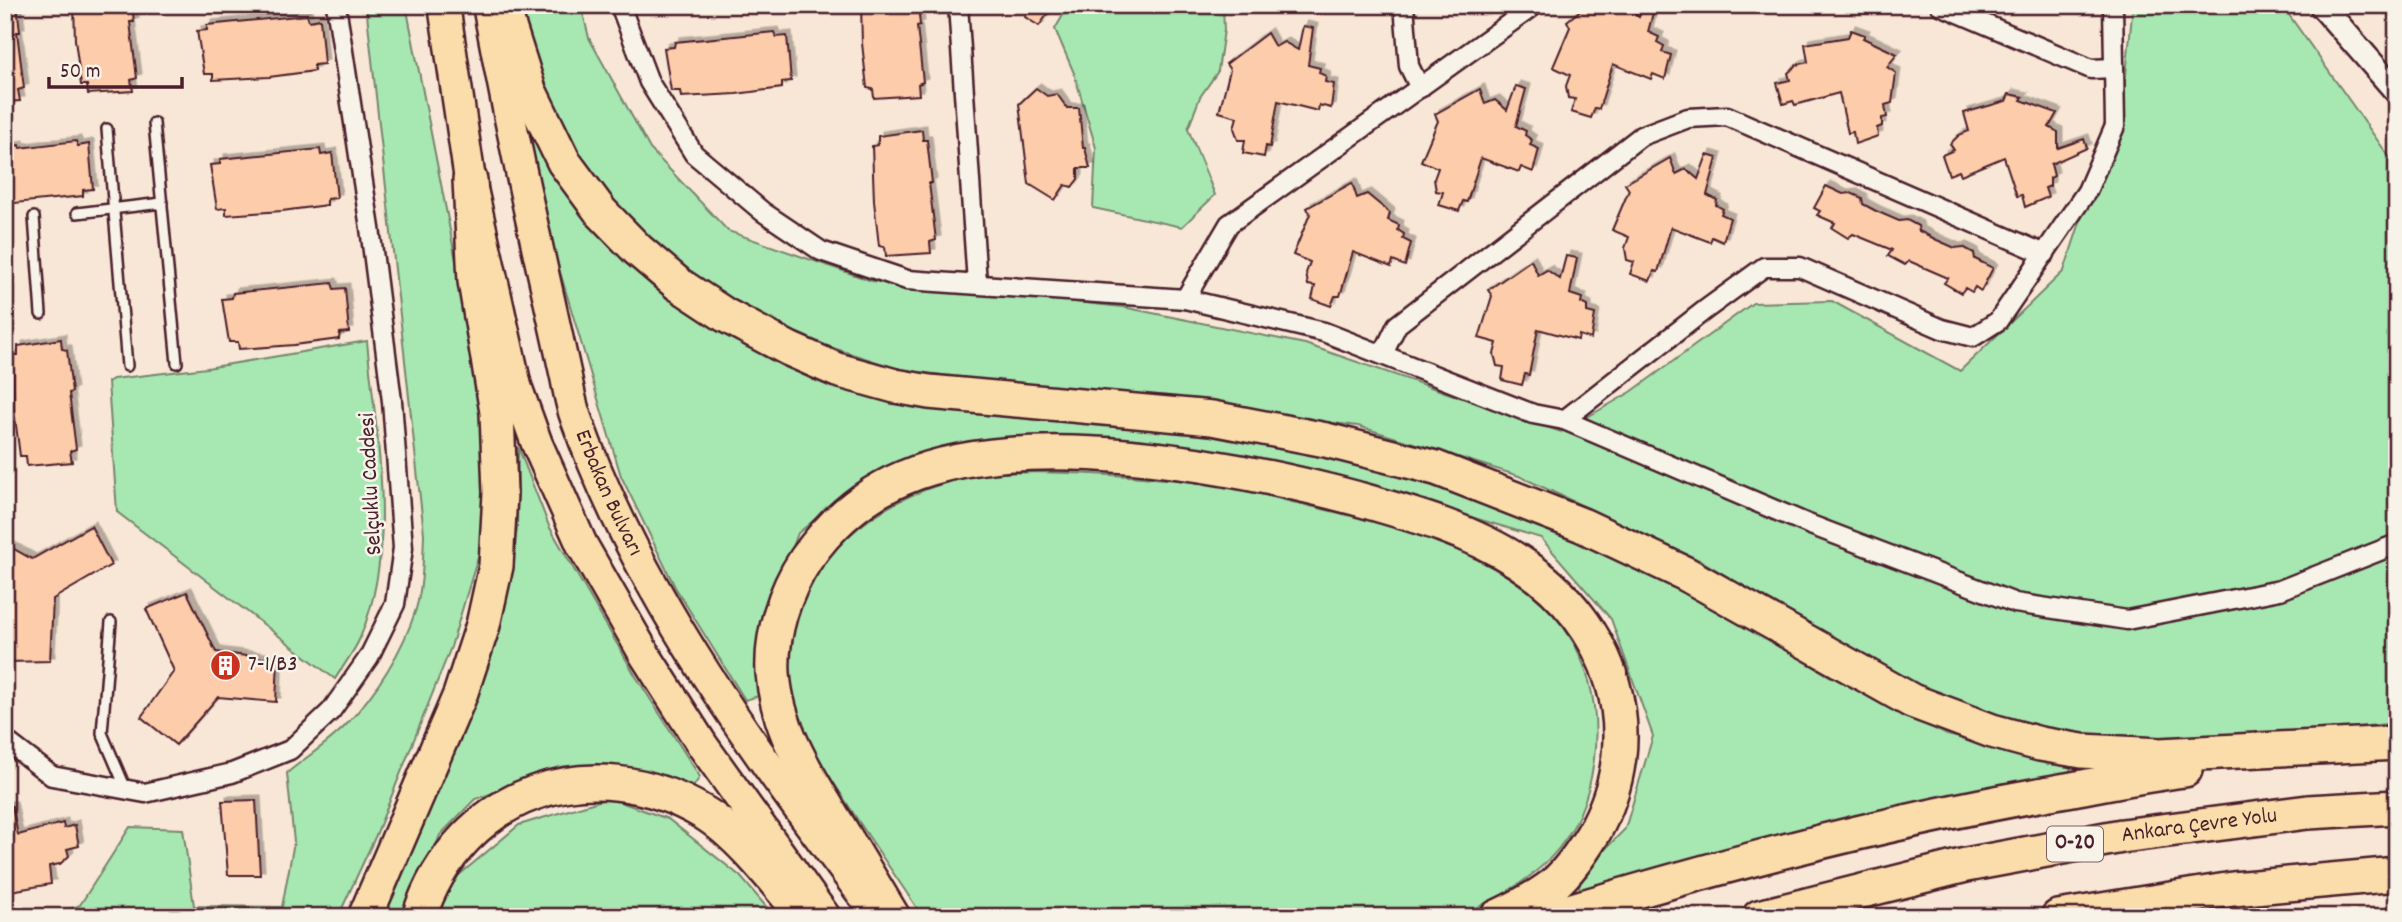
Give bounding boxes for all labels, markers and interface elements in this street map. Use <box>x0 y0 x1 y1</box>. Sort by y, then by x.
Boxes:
scale bar <box>49 46 182 90</box>
text: 50 m <box>60 58 100 88</box>
street label: Selçuklu Caddesi <box>352 412 392 556</box>
street label: Erbakan Bulvarı <box>565 425 651 562</box>
building icon: 7-1/B3 <box>208 648 242 682</box>
place label: 7-1/B3 <box>248 649 297 682</box>
street label: Ankara Çevre Yolu <box>2120 800 2279 852</box>
road number: O-20 <box>2047 826 2103 862</box>

